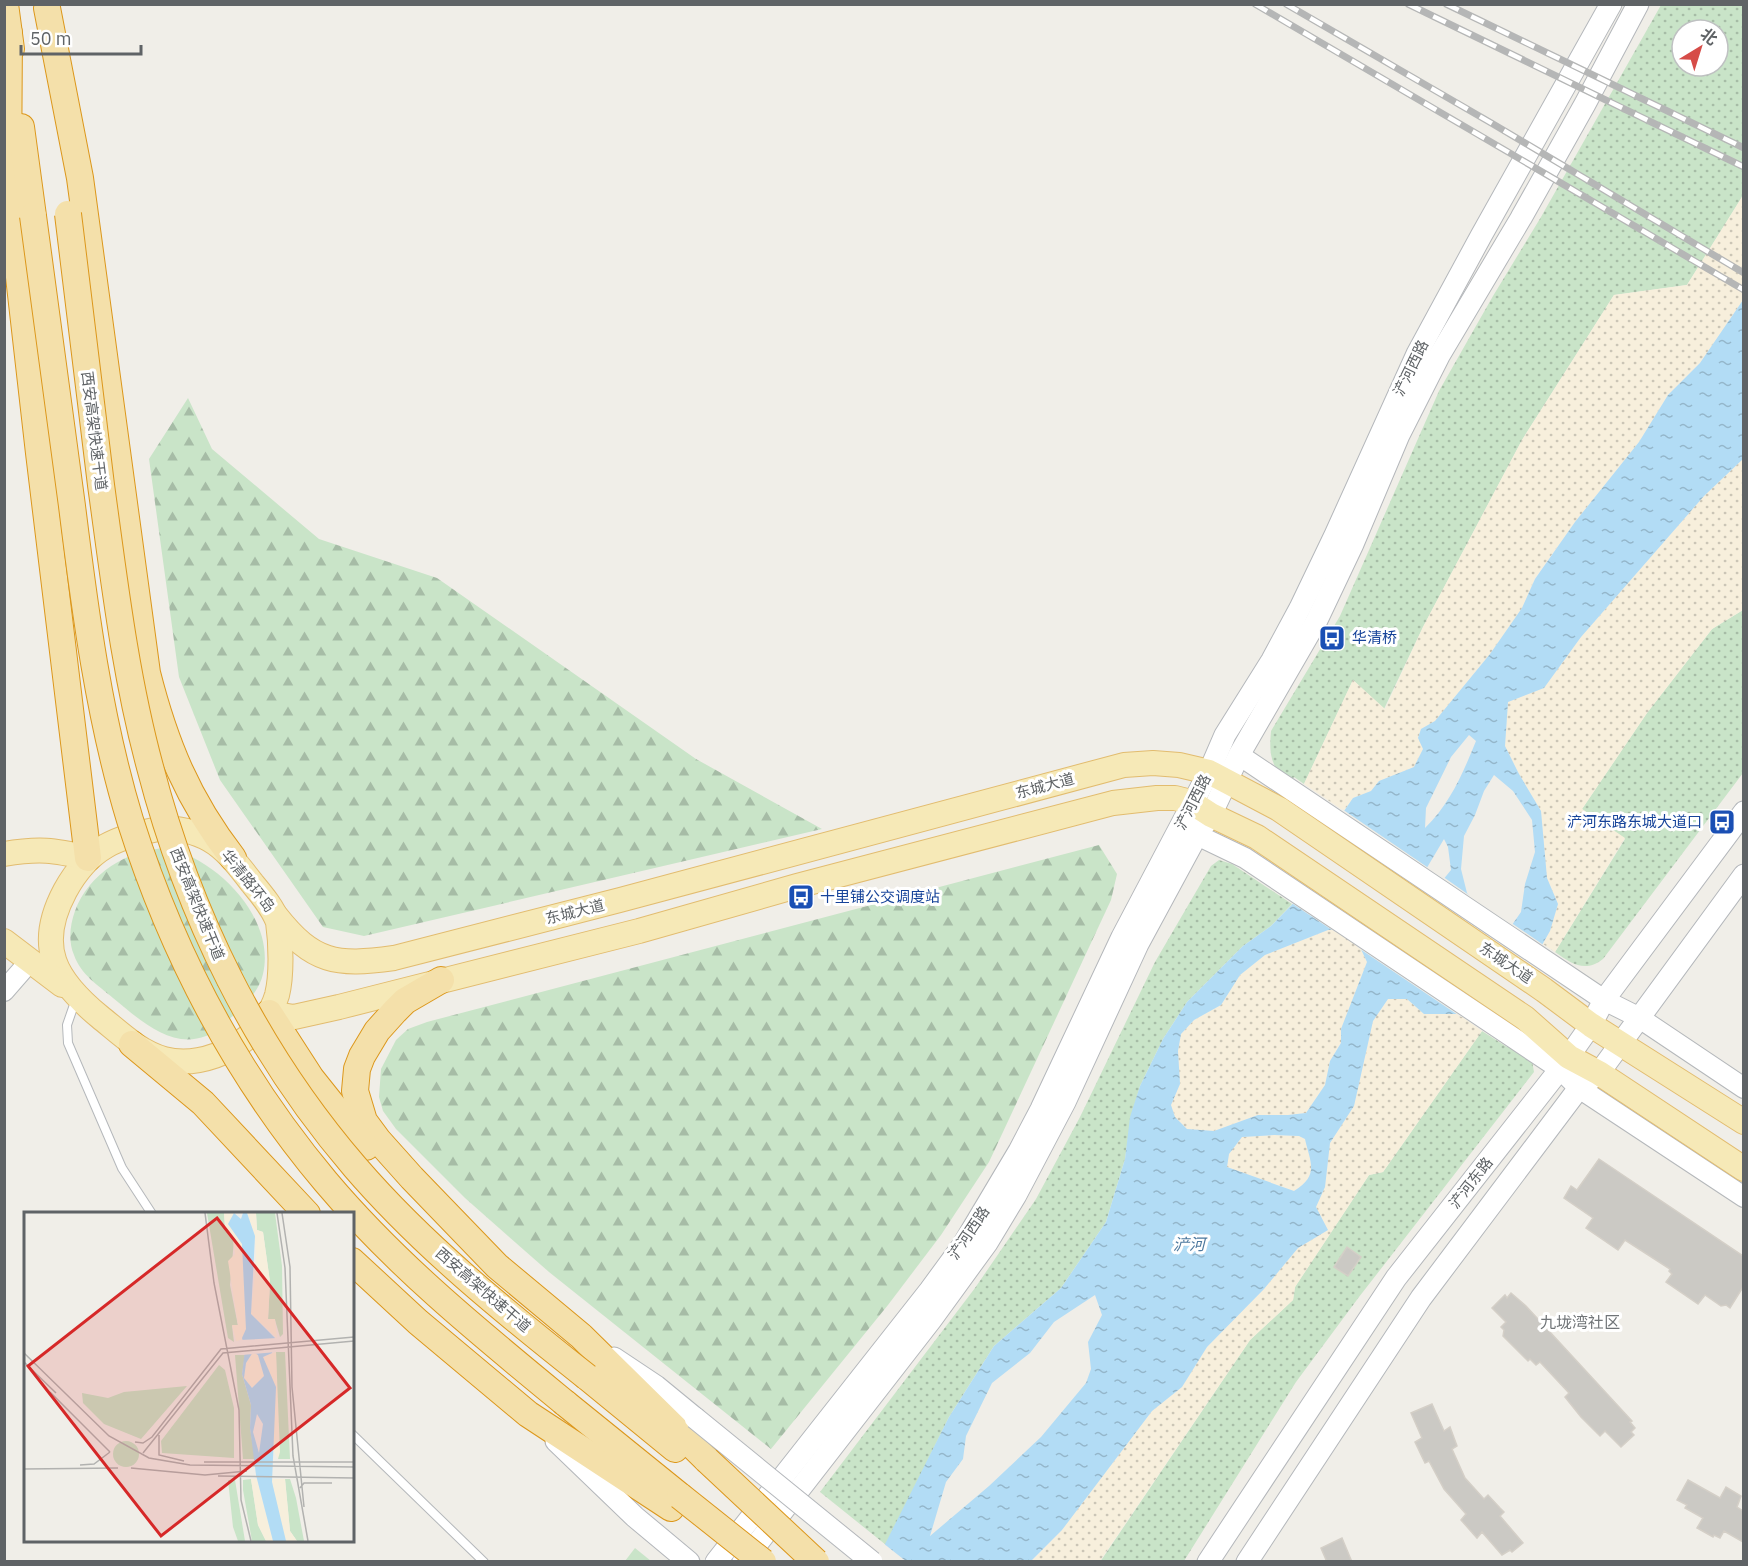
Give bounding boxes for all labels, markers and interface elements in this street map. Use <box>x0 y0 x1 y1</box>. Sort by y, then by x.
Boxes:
scale bar <box>21 18 141 56</box>
north arrow <box>1670 18 1730 78</box>
text: 北 <box>1697 23 1722 49</box>
text: 50 m <box>30 27 72 50</box>
street label: 浐河西路 <box>1389 337 1432 399</box>
street label: 西安高架快速干道 <box>78 370 111 492</box>
bus stop icon: 华清桥 <box>1317 623 1347 653</box>
place label: 华清桥 <box>1352 628 1397 647</box>
street label: 东城大道 <box>1013 769 1076 802</box>
street label: 浐河西路 <box>1170 771 1215 833</box>
bus stop icon: 浐河东路东城大道口 <box>1707 807 1737 837</box>
place label: 浐河东路东城大道口 <box>1567 812 1702 831</box>
street label: 西安高架快速干道 <box>166 845 229 963</box>
street label: 华清路环岛 <box>217 846 279 916</box>
bus stop icon: 十里铺公交调度站 <box>786 882 816 912</box>
place label: 十里铺公交调度站 <box>820 887 940 906</box>
street label: 东城大道 <box>543 895 606 928</box>
street label: 东城大道 <box>1476 938 1536 987</box>
street label: 浐河东路 <box>1445 1153 1497 1212</box>
street label: 浐河西路 <box>944 1203 993 1263</box>
inset map <box>24 1212 354 1542</box>
water label: 浐河 <box>1173 1234 1208 1254</box>
street label: 西安高架快速干道 <box>432 1243 535 1336</box>
district label: 九垅湾社区 <box>1540 1312 1620 1332</box>

